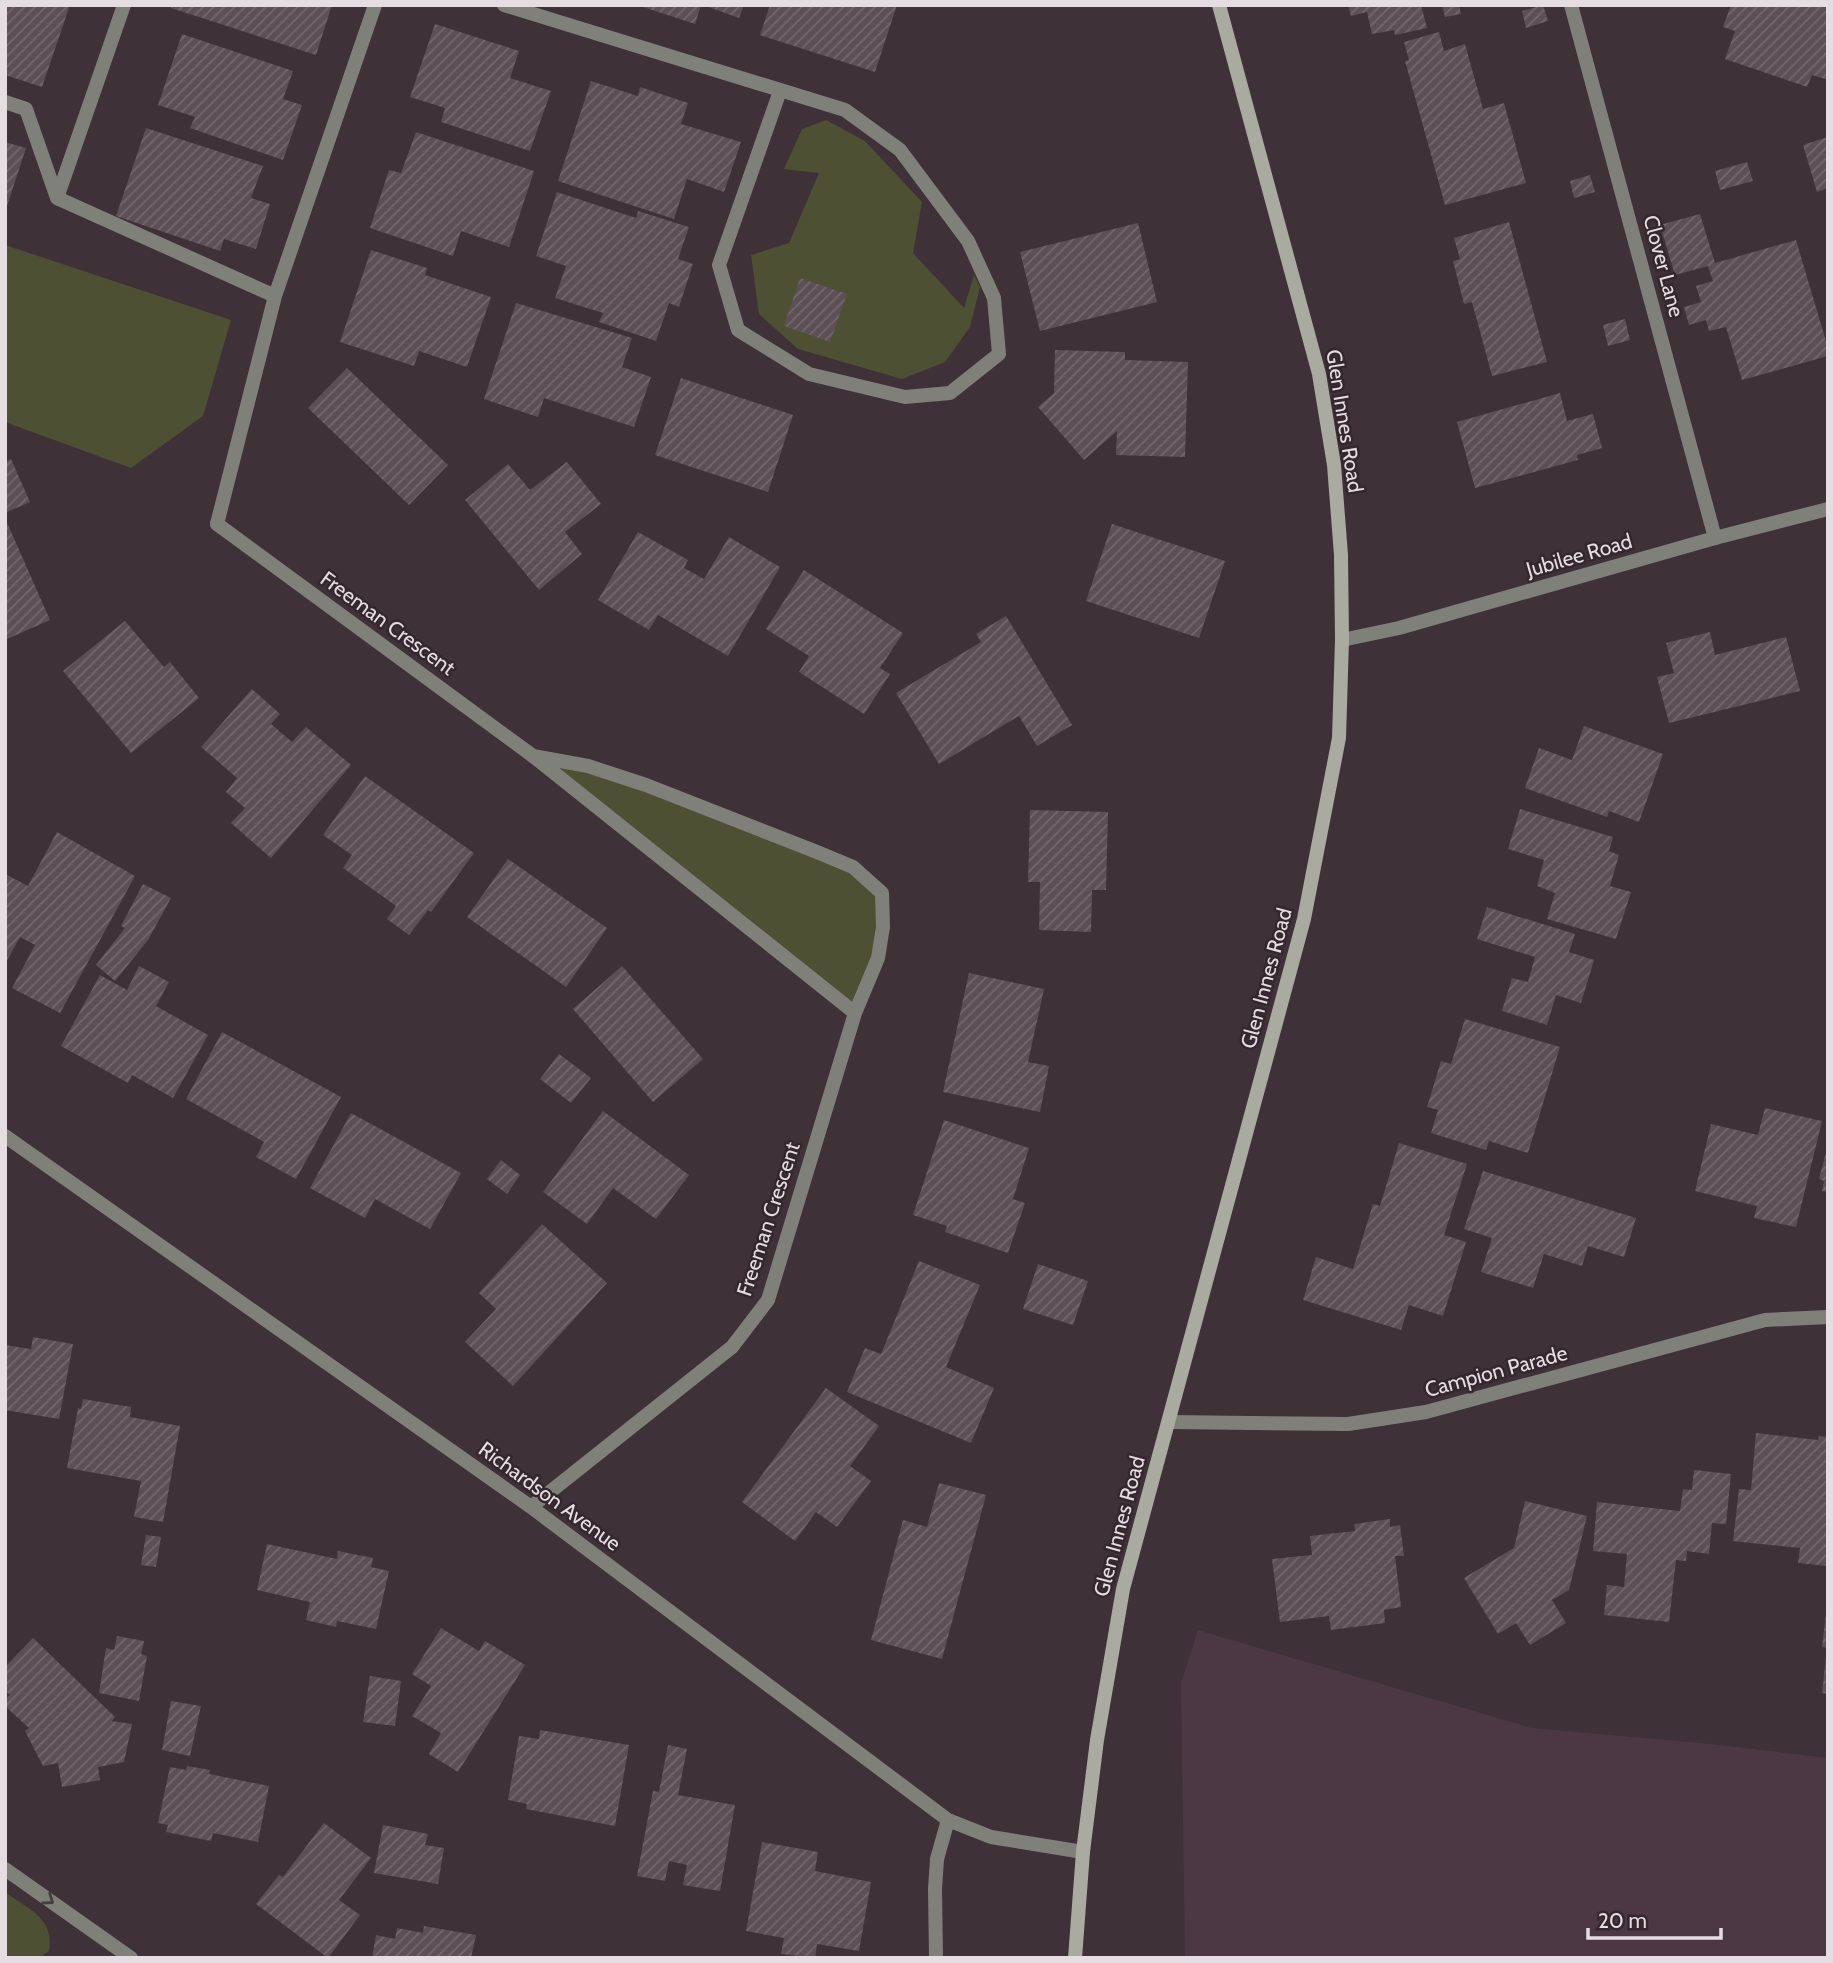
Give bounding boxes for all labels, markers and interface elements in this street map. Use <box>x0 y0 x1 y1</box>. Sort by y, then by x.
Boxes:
street label: Clover Lane <box>1638 212 1690 320</box>
street label: Glen Innes Road <box>1321 348 1369 494</box>
street label: Jubilee Road <box>1522 528 1635 582</box>
street label: Freeman Crescent <box>316 566 460 680</box>
street label: Glen Innes Road <box>1235 905 1297 1051</box>
street label: Freeman Crescent <box>731 1139 805 1299</box>
street label: Campion Parade <box>1422 1340 1570 1402</box>
street label: Richardson Avenue <box>474 1436 626 1556</box>
street label: Glen Innes Road <box>1088 1453 1150 1599</box>
one-way arrow <box>41 1892 54 1904</box>
scale bar <box>1588 1896 1721 1940</box>
text: 20 m <box>1598 1908 1647 1933</box>

